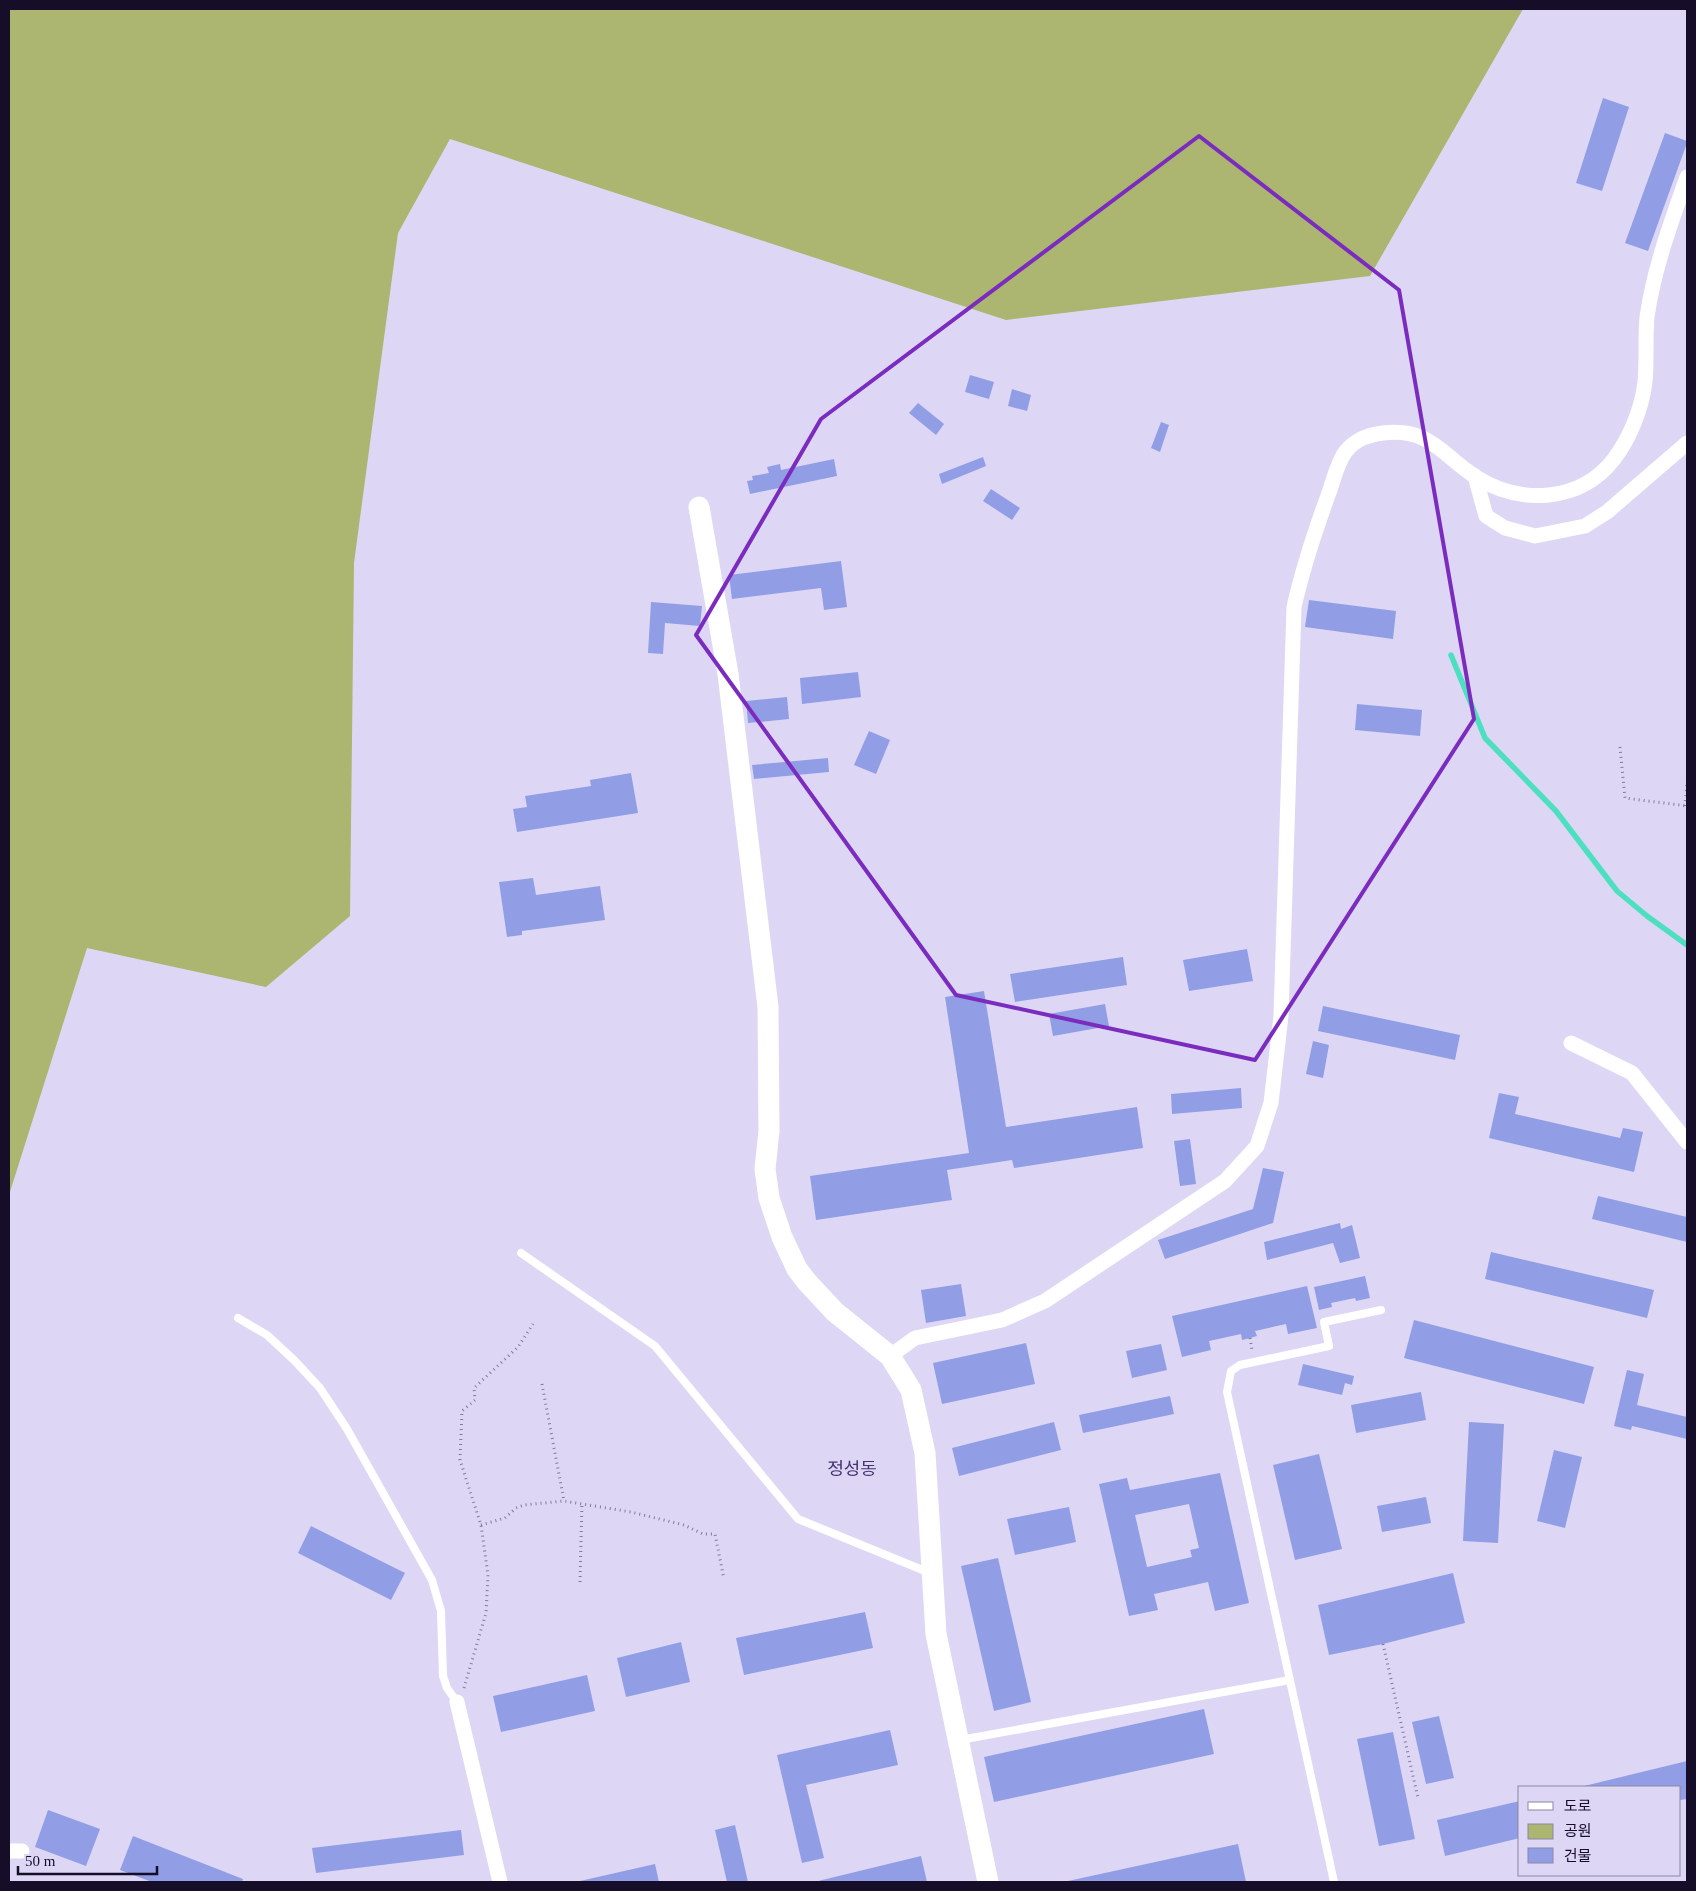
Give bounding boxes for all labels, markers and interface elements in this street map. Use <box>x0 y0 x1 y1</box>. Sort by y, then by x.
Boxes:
district label: 정성동 <box>827 1459 877 1479</box>
legend <box>1518 1786 1681 1876</box>
text: 도로 <box>1564 1798 1592 1814</box>
text: 공원 <box>1564 1823 1592 1839</box>
scale bar <box>18 1844 156 1876</box>
text: 건물 <box>1564 1848 1592 1864</box>
text: 50 m <box>25 1853 56 1869</box>

